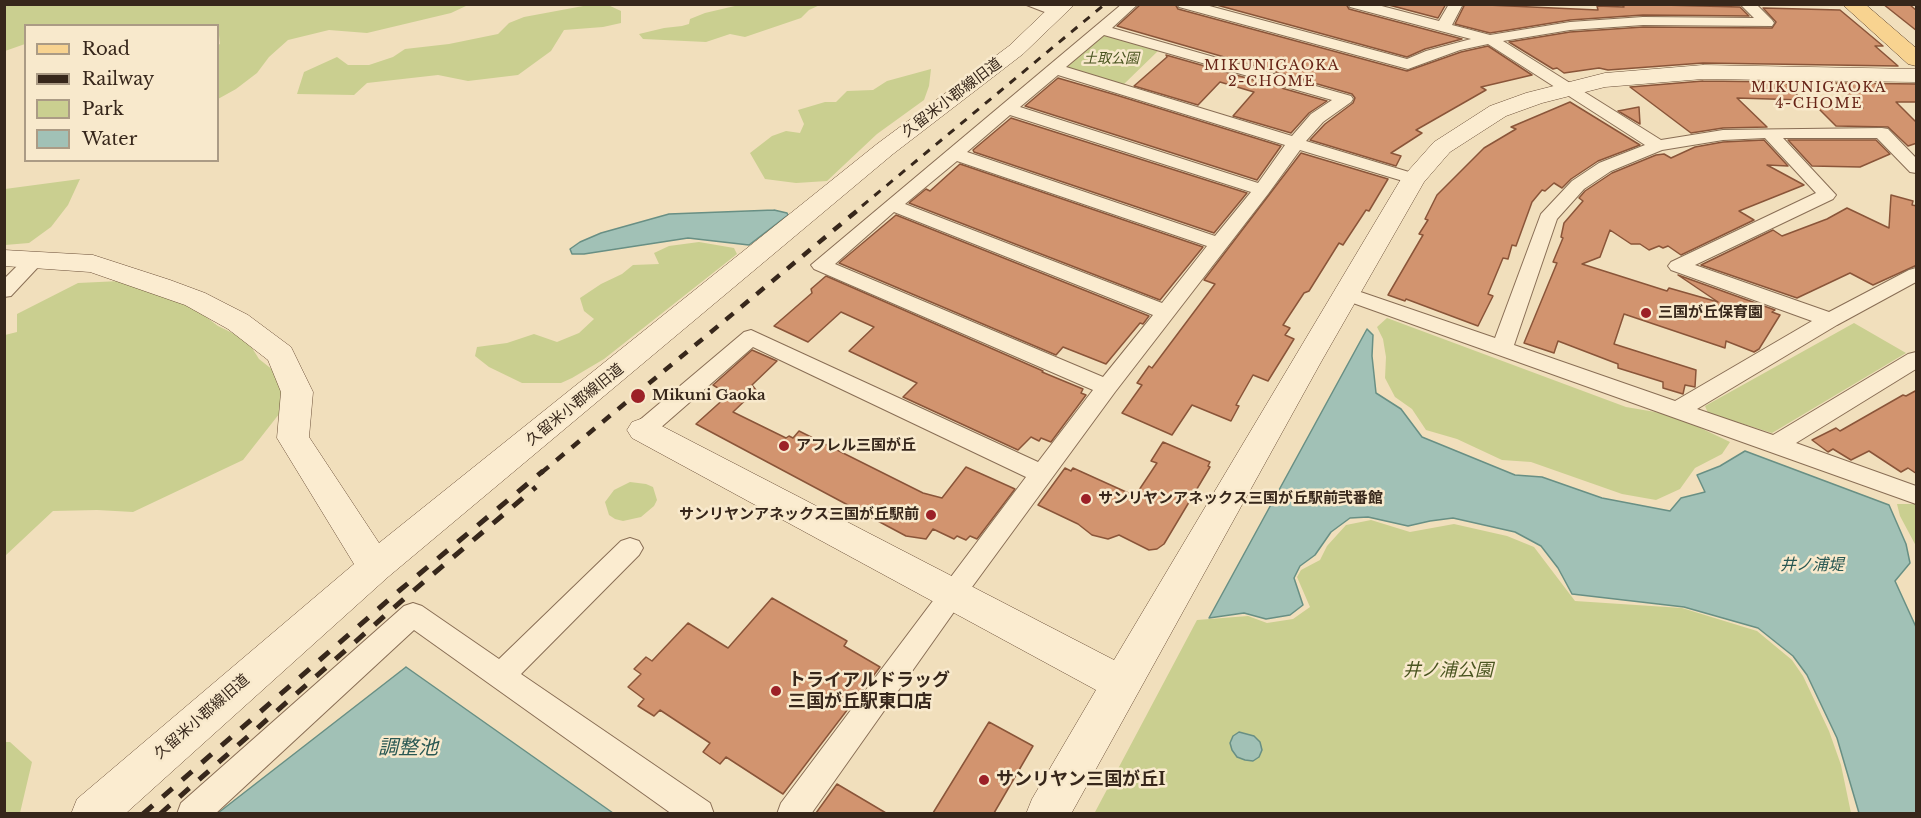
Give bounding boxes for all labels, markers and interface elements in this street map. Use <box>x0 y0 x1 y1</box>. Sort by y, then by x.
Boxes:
legend <box>24 24 219 162</box>
text: Road <box>82 38 130 60</box>
park label: 土取公園 <box>1083 51 1139 67</box>
street label: 久留米小郡線旧道 <box>899 55 1005 141</box>
district label: MIKUNIGAOKA 2-CHOME <box>1204 58 1340 90</box>
text: Railway <box>82 68 154 90</box>
district label: MIKUNIGAOKA 4-CHOME <box>1751 80 1887 112</box>
text: Park <box>82 98 124 120</box>
text: Water <box>82 128 137 150</box>
place label: 三国が丘保育園 <box>1658 304 1763 322</box>
marker: 三国が丘保育園 <box>1639 306 1653 320</box>
street label: 久留米小郡線旧道 <box>523 360 627 450</box>
marker: Mikuni Gaoka <box>629 387 647 405</box>
place label: Mikuni Gaoka <box>652 387 766 405</box>
place label: アフレル三国が丘 <box>796 437 916 455</box>
marker: アフレル三国が丘 <box>777 439 791 453</box>
place label: サンリヤンアネックス三国が丘駅前弐番館 <box>1098 490 1383 508</box>
marker: サンリヤンアネックス三国が丘駅前弐番館 <box>1079 492 1093 506</box>
place label: サンリヤンアネックス三国が丘駅前 <box>679 506 919 524</box>
marker: サンリヤンアネックス三国が丘駅前 <box>924 508 938 522</box>
water label: 井ノ浦堤 <box>1780 555 1844 575</box>
park label: 井ノ浦公園 <box>1403 660 1493 682</box>
place label: トライアルドラッグ 三国が丘駅東口店 <box>788 670 950 712</box>
street label: 久留米小郡線旧道 <box>151 671 253 763</box>
marker: トライアルドラッグ 三国が丘駅東口店 <box>769 684 783 698</box>
water label: 調整池 <box>378 736 438 760</box>
place label: サンリヤン三国が丘I <box>996 769 1166 791</box>
marker: サンリヤン三国が丘I <box>977 773 991 787</box>

